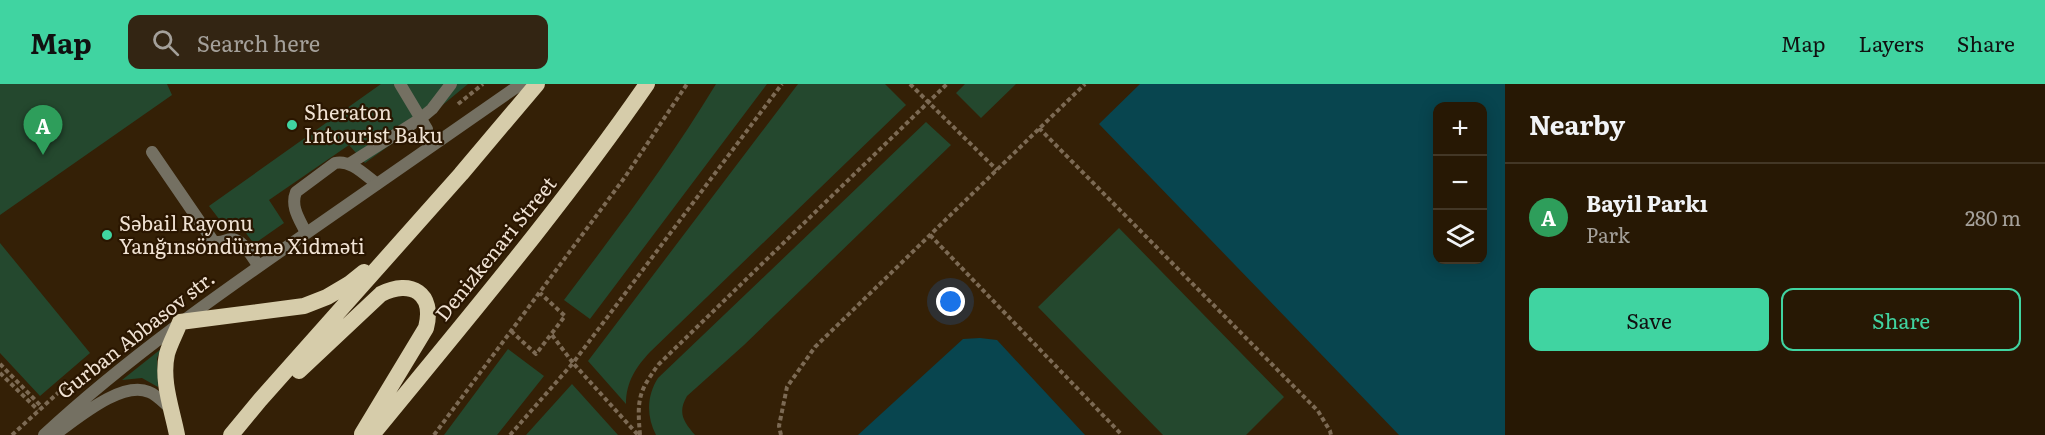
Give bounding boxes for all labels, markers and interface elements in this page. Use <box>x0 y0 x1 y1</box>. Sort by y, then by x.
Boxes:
search box <box>128 15 548 69</box>
text: Map <box>30 21 92 63</box>
icon: search <box>149 26 182 59</box>
text: Search here <box>197 26 320 59</box>
text: Map <box>1781 27 1826 58</box>
text: Layers <box>1859 27 1924 58</box>
text: Share <box>1957 27 2015 58</box>
place label: Sheraton Intourist Baku <box>304 96 443 149</box>
map controls <box>1433 102 1487 264</box>
button: + <box>1433 102 1487 156</box>
text: Nearby <box>1529 104 1625 143</box>
pin: A <box>24 106 63 155</box>
marker: Sheraton Intourist Baku <box>285 118 299 132</box>
button: − <box>1433 156 1487 210</box>
street label: Denizkenari Street <box>427 169 562 327</box>
text: Bayil Parkı <box>1586 186 1708 219</box>
text: A <box>1541 202 1556 232</box>
text: 280 m <box>1965 202 2021 232</box>
place label: Səbail Rayonu Yanğınsöndürmə Xidməti <box>119 207 365 260</box>
button: layers <box>1433 210 1487 264</box>
text: Park <box>1586 219 1630 249</box>
marker: Səbail Rayonu Yanğınsöndürmə Xidməti <box>100 228 114 242</box>
street label: Gurban Abbasov str. <box>49 262 220 405</box>
your location <box>936 287 965 316</box>
button: Save <box>1529 288 1769 351</box>
button: Share <box>1781 288 2021 351</box>

